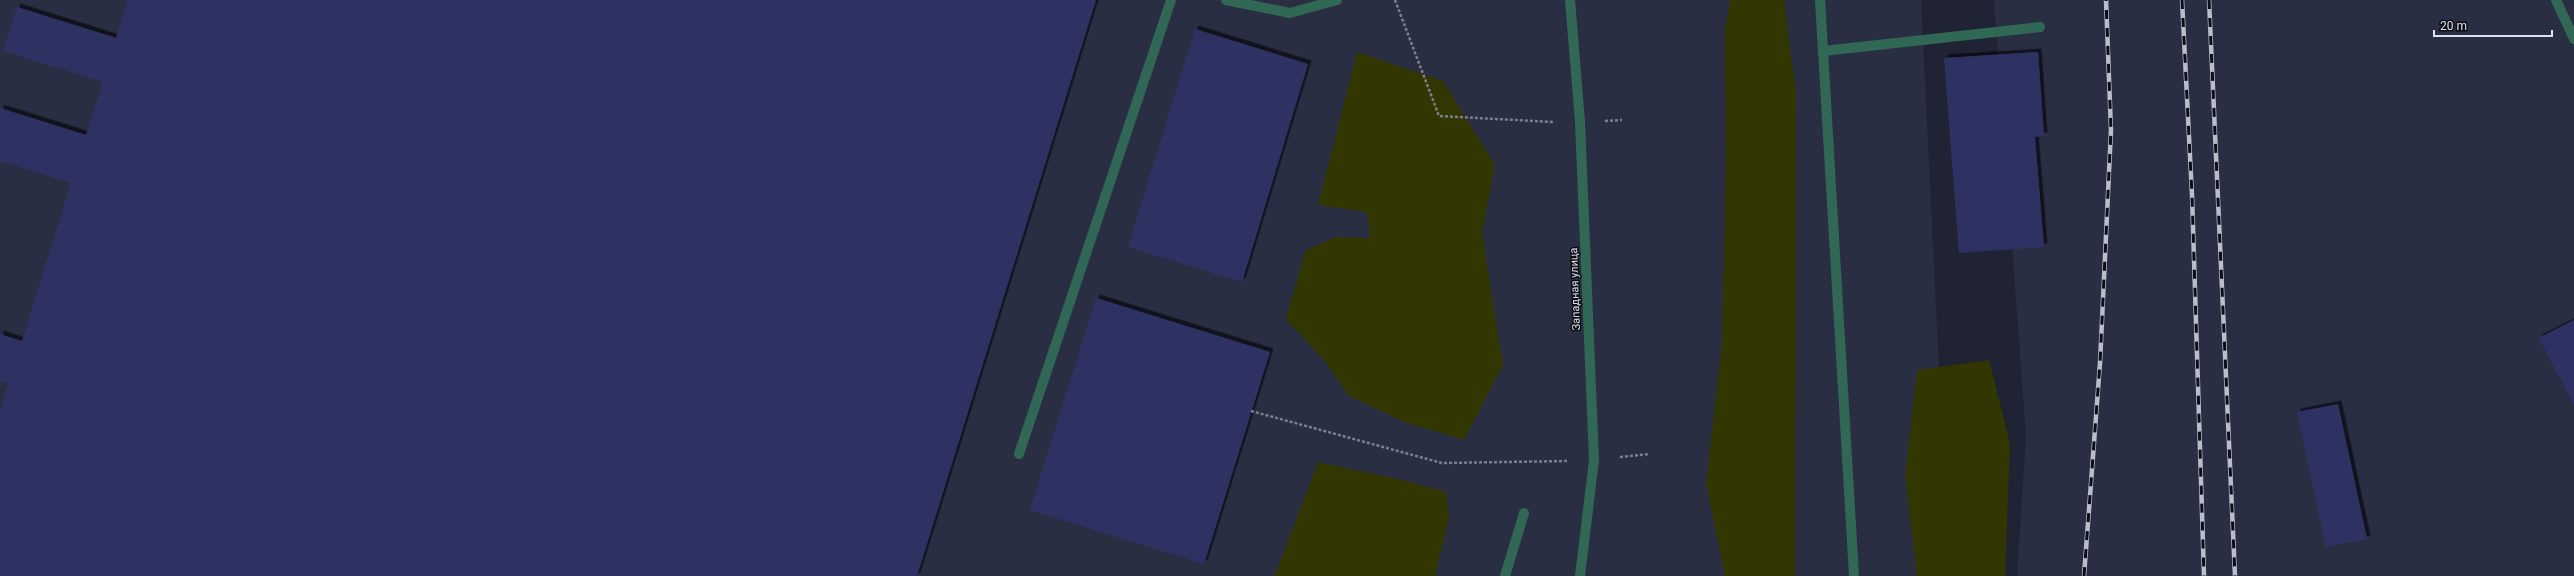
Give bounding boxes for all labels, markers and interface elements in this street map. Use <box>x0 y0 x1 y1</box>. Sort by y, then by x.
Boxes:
scale bar <box>2434 12 2552 38</box>
text: 20 m <box>2440 19 2467 33</box>
street label: Западная улица <box>1567 247 1583 331</box>

